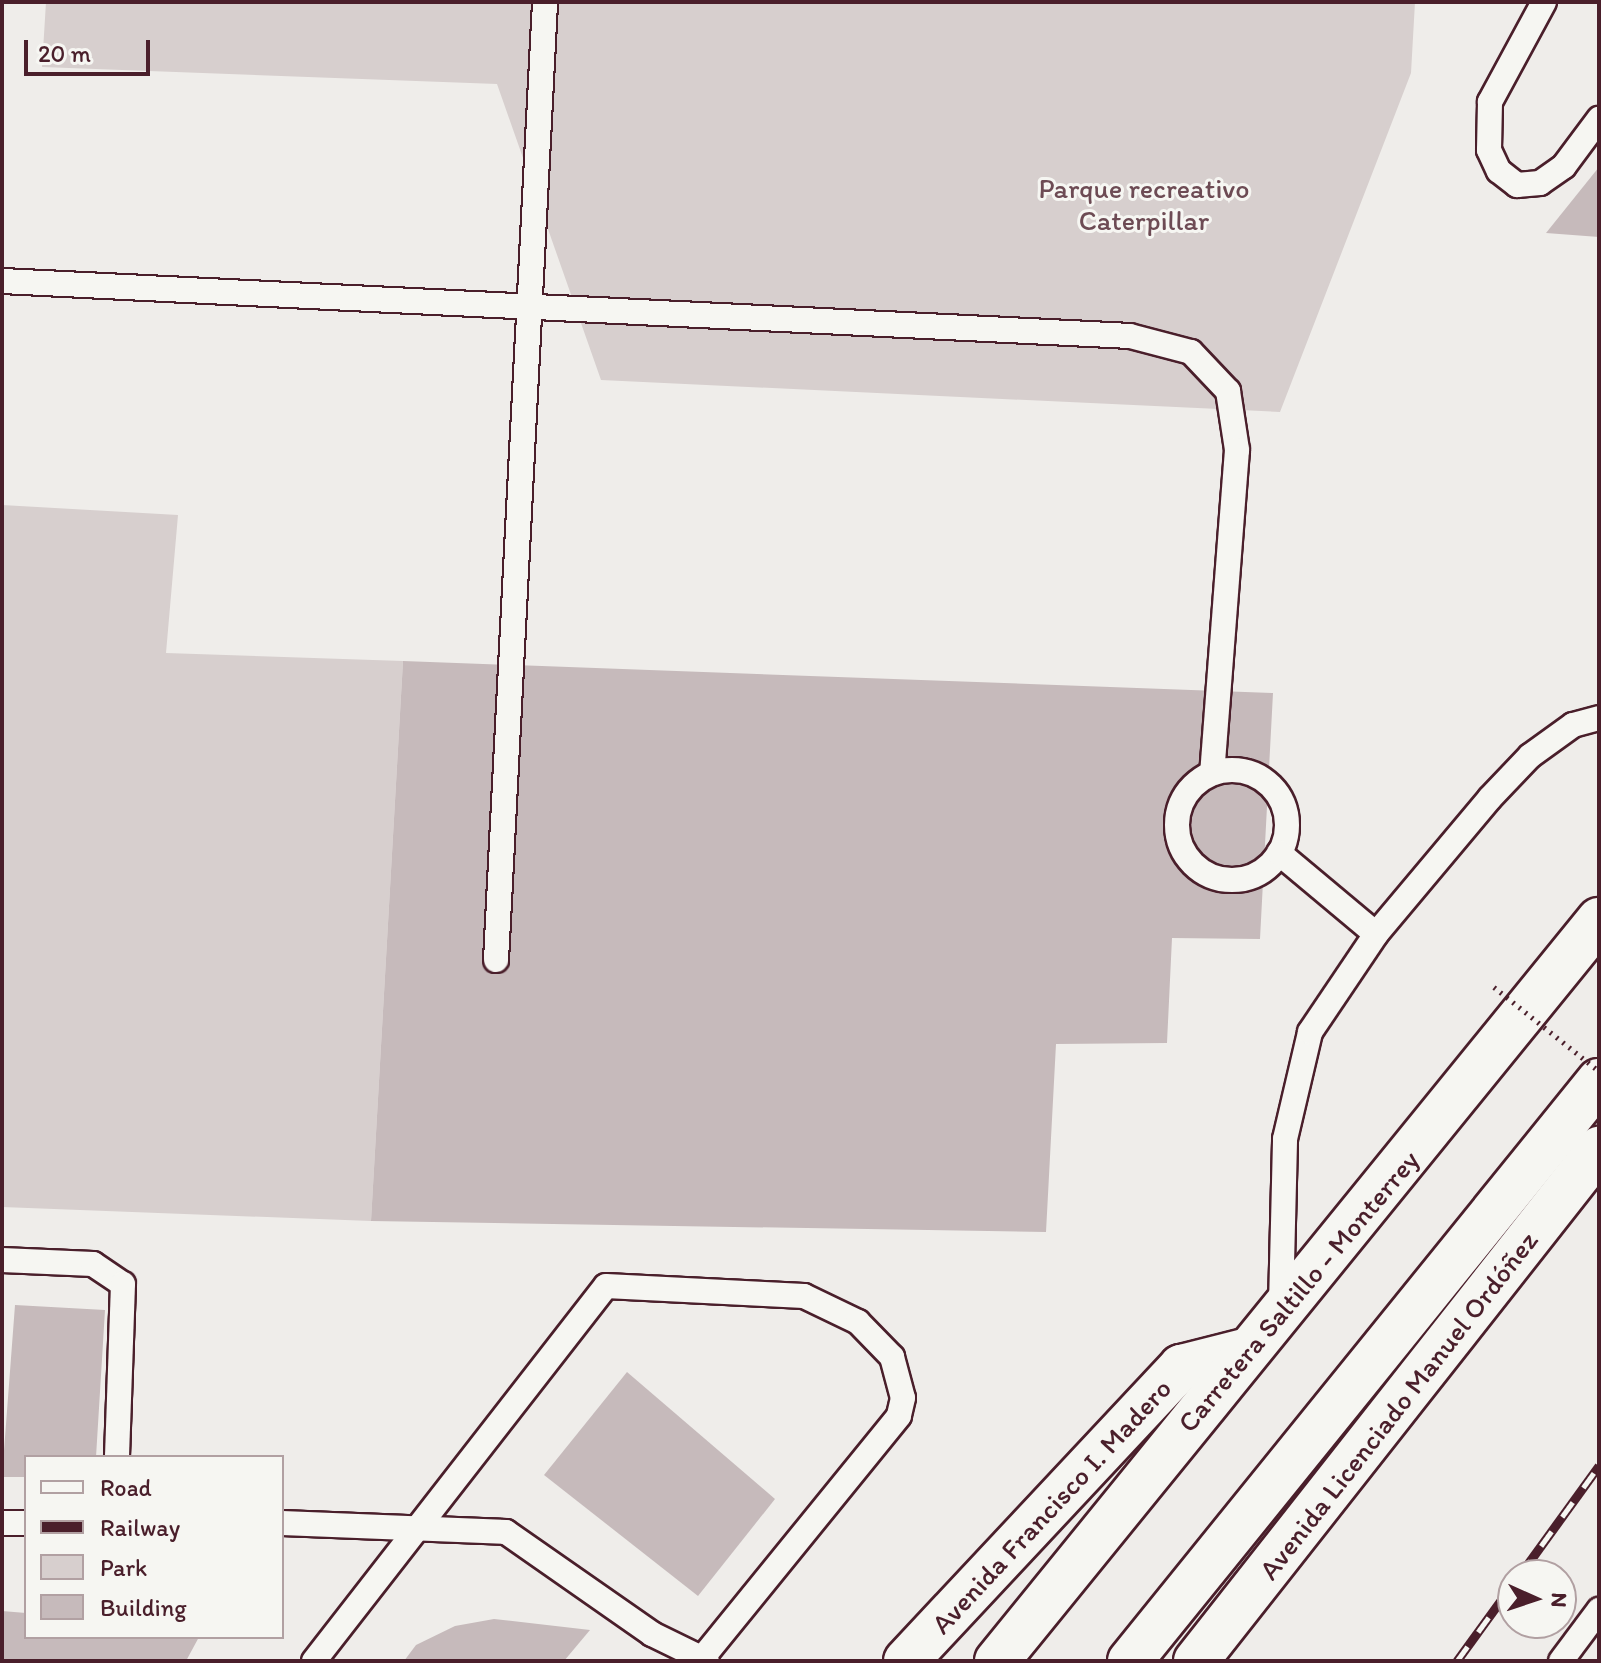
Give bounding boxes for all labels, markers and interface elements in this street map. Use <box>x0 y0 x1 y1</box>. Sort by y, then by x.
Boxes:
scale bar <box>28 24 154 74</box>
text: 20 m <box>38 39 91 68</box>
park label: Parque recreativo Caterpillar <box>1038 171 1250 237</box>
street label: Carretera Saltillo - Monterrey <box>1170 1143 1426 1439</box>
street label: Avenida Licenciado Manuel Ordóñez <box>1251 1224 1545 1586</box>
street label: Avenida Francisco I. Madero <box>924 1371 1178 1641</box>
legend <box>24 1455 284 1639</box>
text: Road <box>100 1473 152 1502</box>
text: Railway <box>100 1513 180 1542</box>
text: Park <box>100 1553 147 1582</box>
north arrow <box>1497 1559 1577 1639</box>
text: N <box>1546 1592 1573 1608</box>
text: Building <box>100 1593 187 1622</box>

